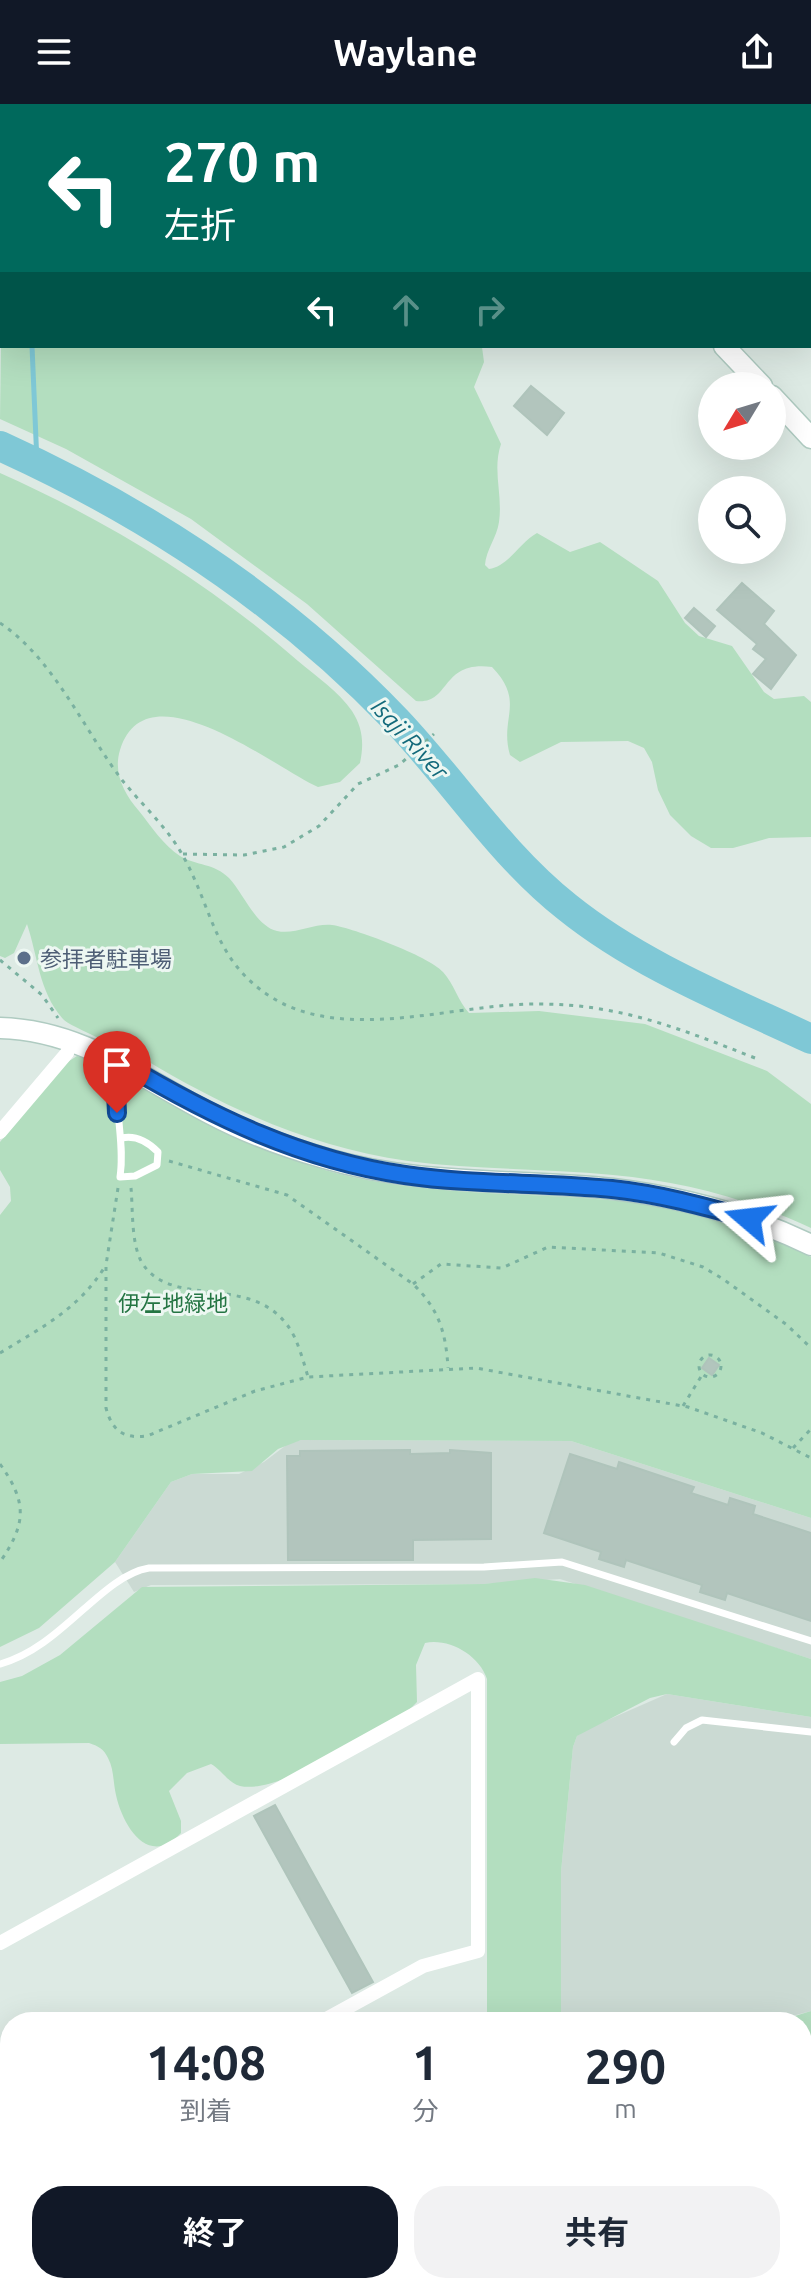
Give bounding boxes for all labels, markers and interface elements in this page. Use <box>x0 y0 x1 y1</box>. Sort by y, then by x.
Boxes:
icon: menu <box>32 30 76 74</box>
icon: share <box>735 30 779 74</box>
text: Waylane <box>334 32 477 73</box>
text: 270 m <box>164 130 320 193</box>
icon: left <box>32 136 136 240</box>
text: 左折 <box>164 204 236 245</box>
icon: left <box>300 288 344 332</box>
icon: ahead <box>384 288 428 332</box>
icon: right <box>468 288 512 332</box>
north arrow <box>698 372 786 460</box>
map controls <box>698 372 786 564</box>
button: search <box>698 476 786 564</box>
water label: Isaji River <box>366 693 455 785</box>
place label: 参拝者駐車場 <box>40 946 172 971</box>
marker: 参拝者駐車場 <box>15 949 33 967</box>
pin <box>83 1031 151 1113</box>
icon: arrive <box>95 1043 139 1087</box>
position arrow <box>707 1177 791 1261</box>
park label: 伊左地緑地 <box>118 1290 228 1315</box>
text: 14:08 <box>146 2035 266 2089</box>
text: 1 <box>412 2035 439 2089</box>
text: 290 <box>585 2039 666 2093</box>
text: m <box>614 2094 637 2123</box>
text: 到着 <box>180 2096 232 2125</box>
text: 分 <box>412 2096 438 2125</box>
button: 終了 <box>32 2186 398 2278</box>
button: 共有 <box>414 2186 780 2278</box>

